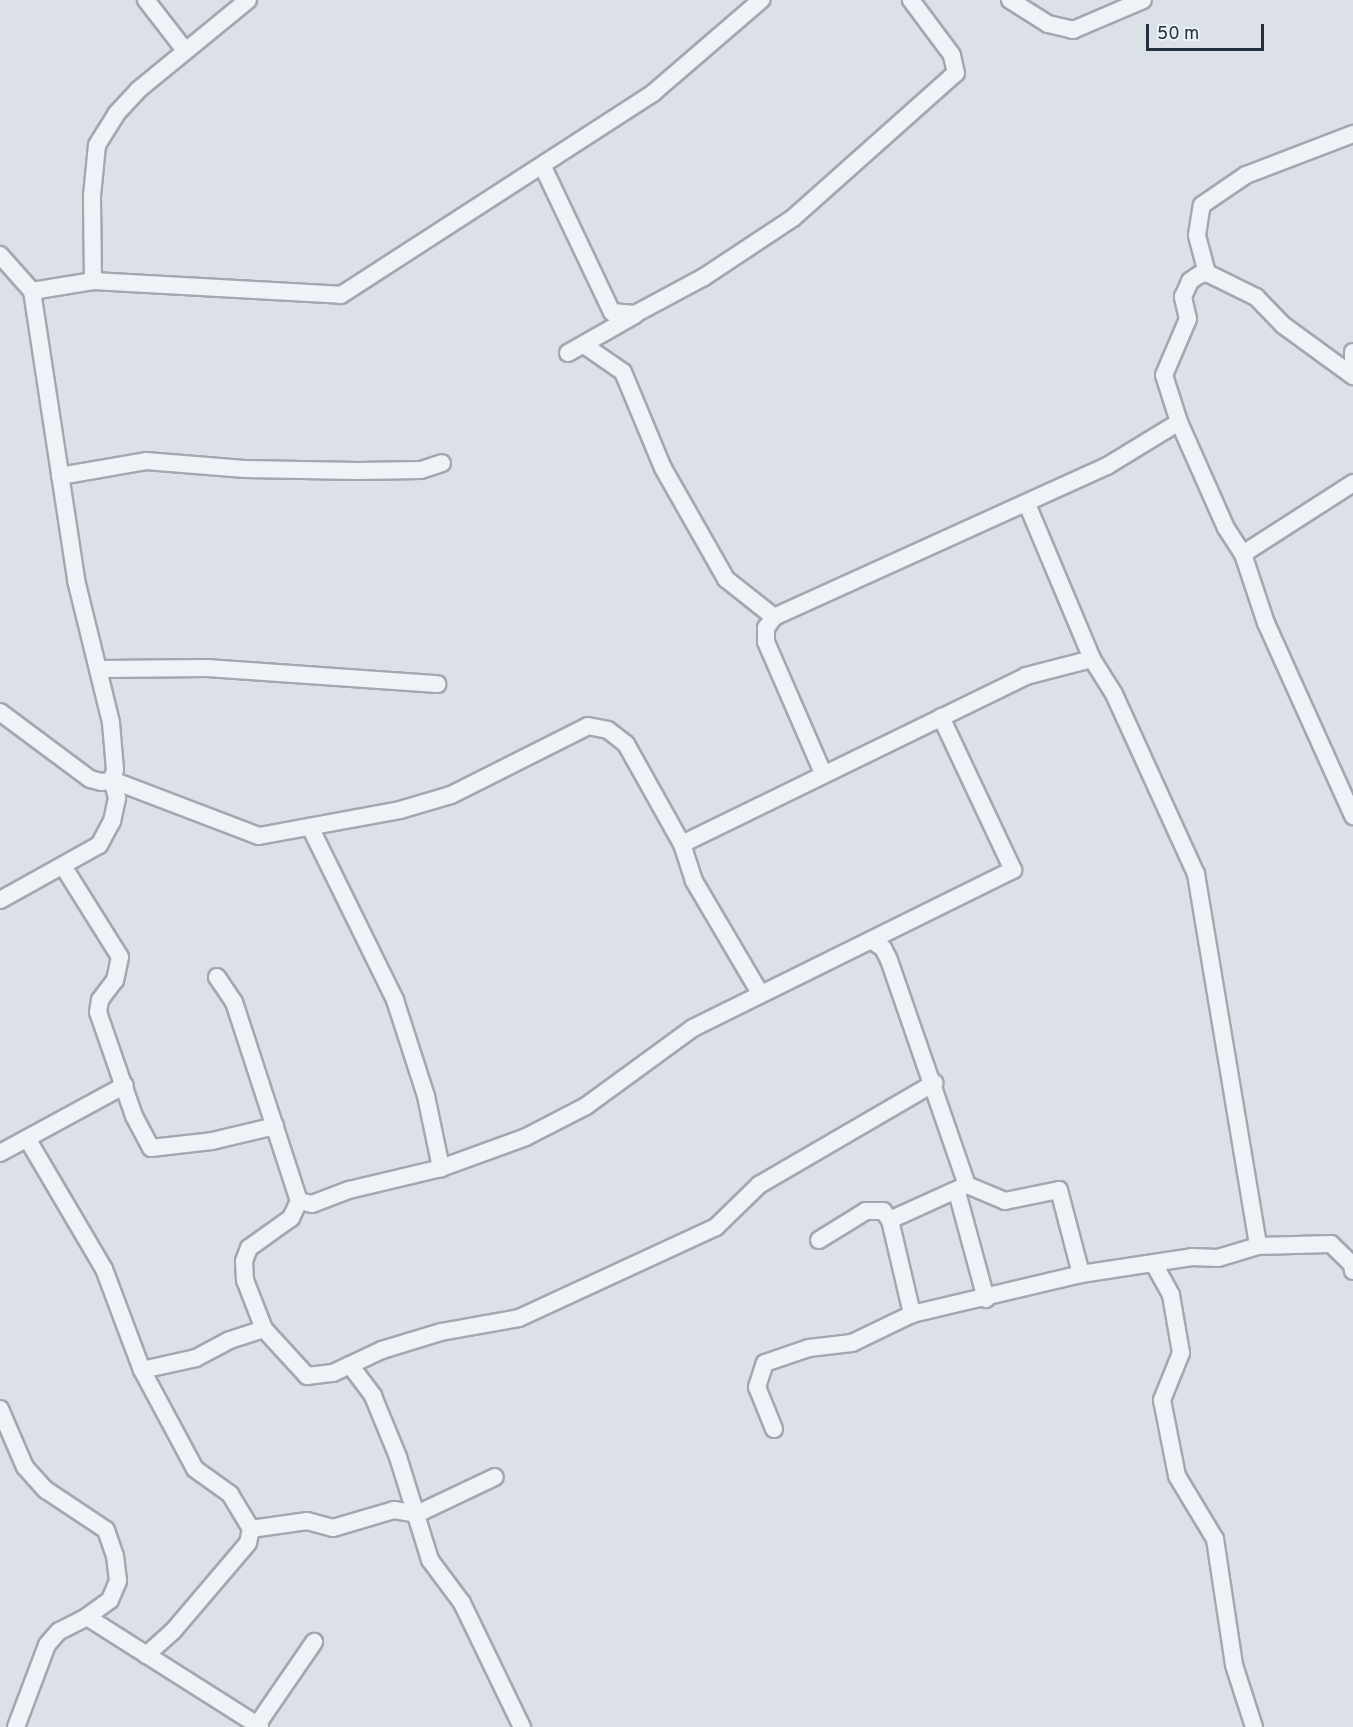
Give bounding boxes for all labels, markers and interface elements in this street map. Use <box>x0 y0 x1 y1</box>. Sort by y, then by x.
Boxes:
scale bar <box>1149 12 1268 50</box>
text: 50 m <box>1157 23 1199 46</box>

